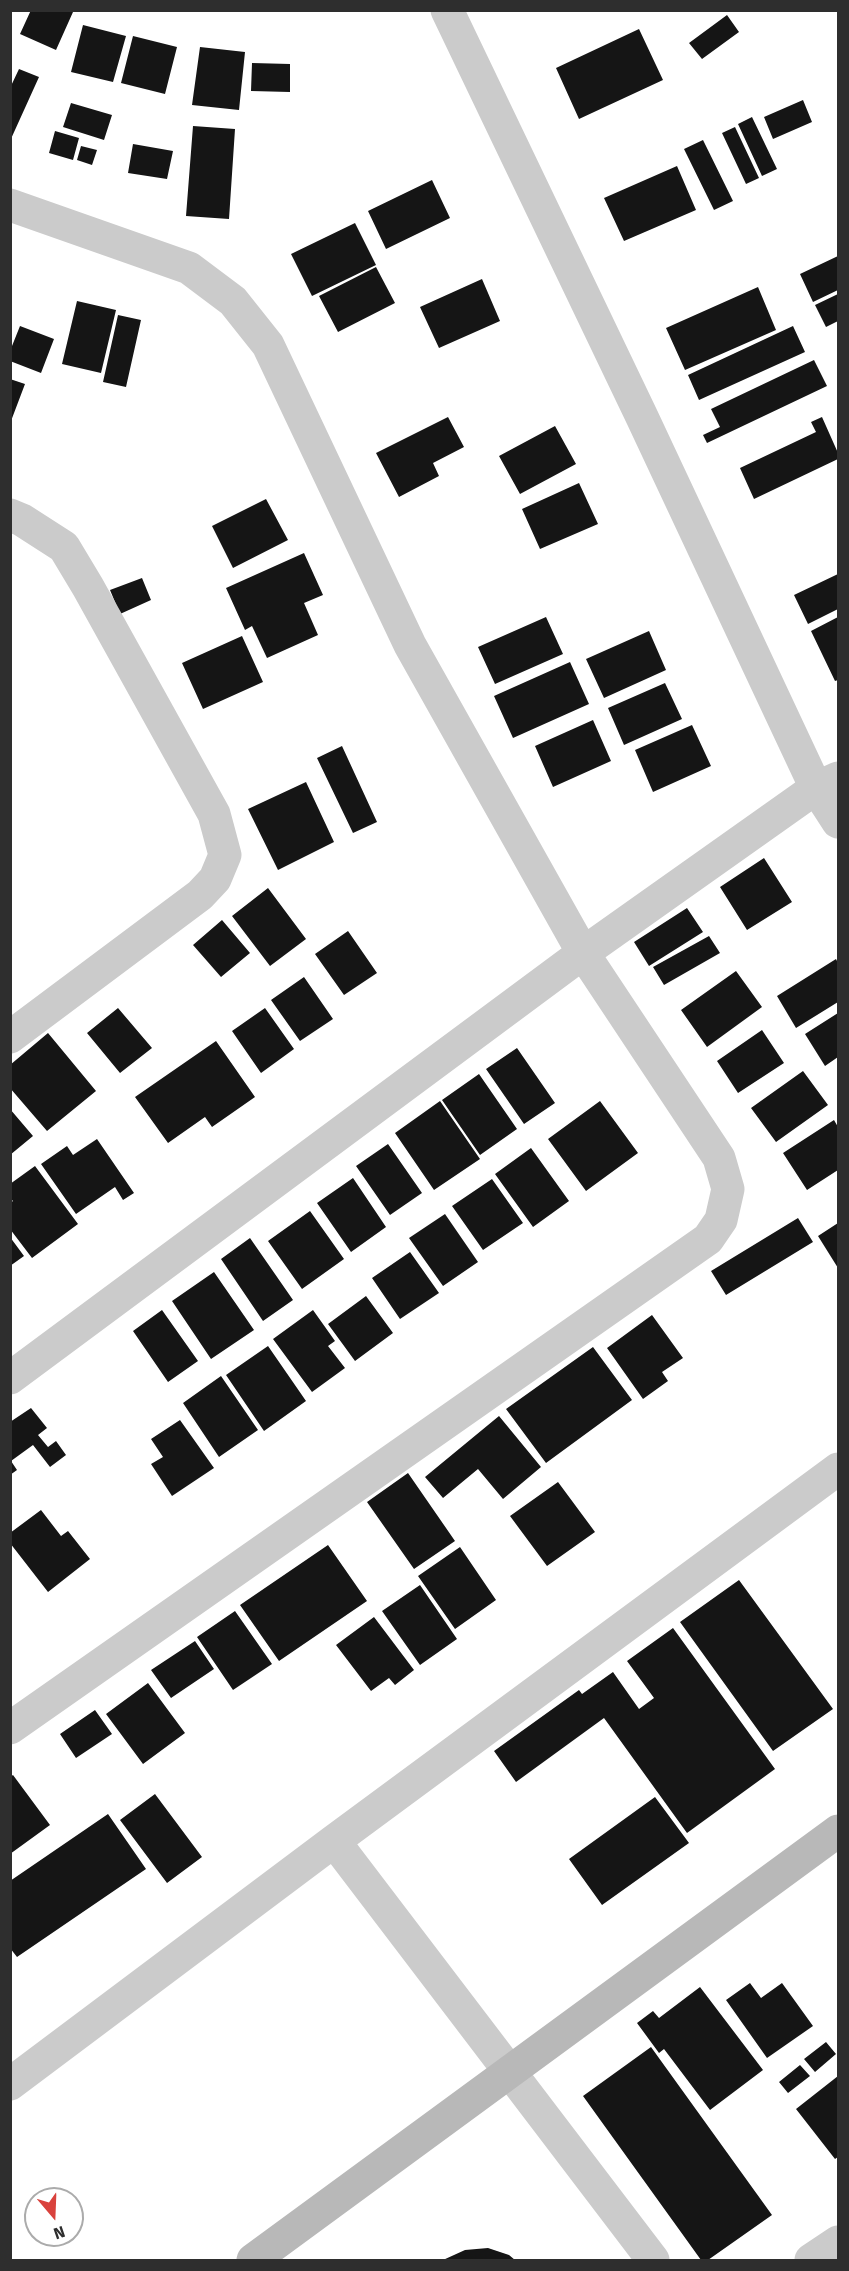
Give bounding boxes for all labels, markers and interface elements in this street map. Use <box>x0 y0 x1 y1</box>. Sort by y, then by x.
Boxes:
north arrow <box>24 2187 84 2247</box>
text: N <box>51 2222 67 2243</box>

